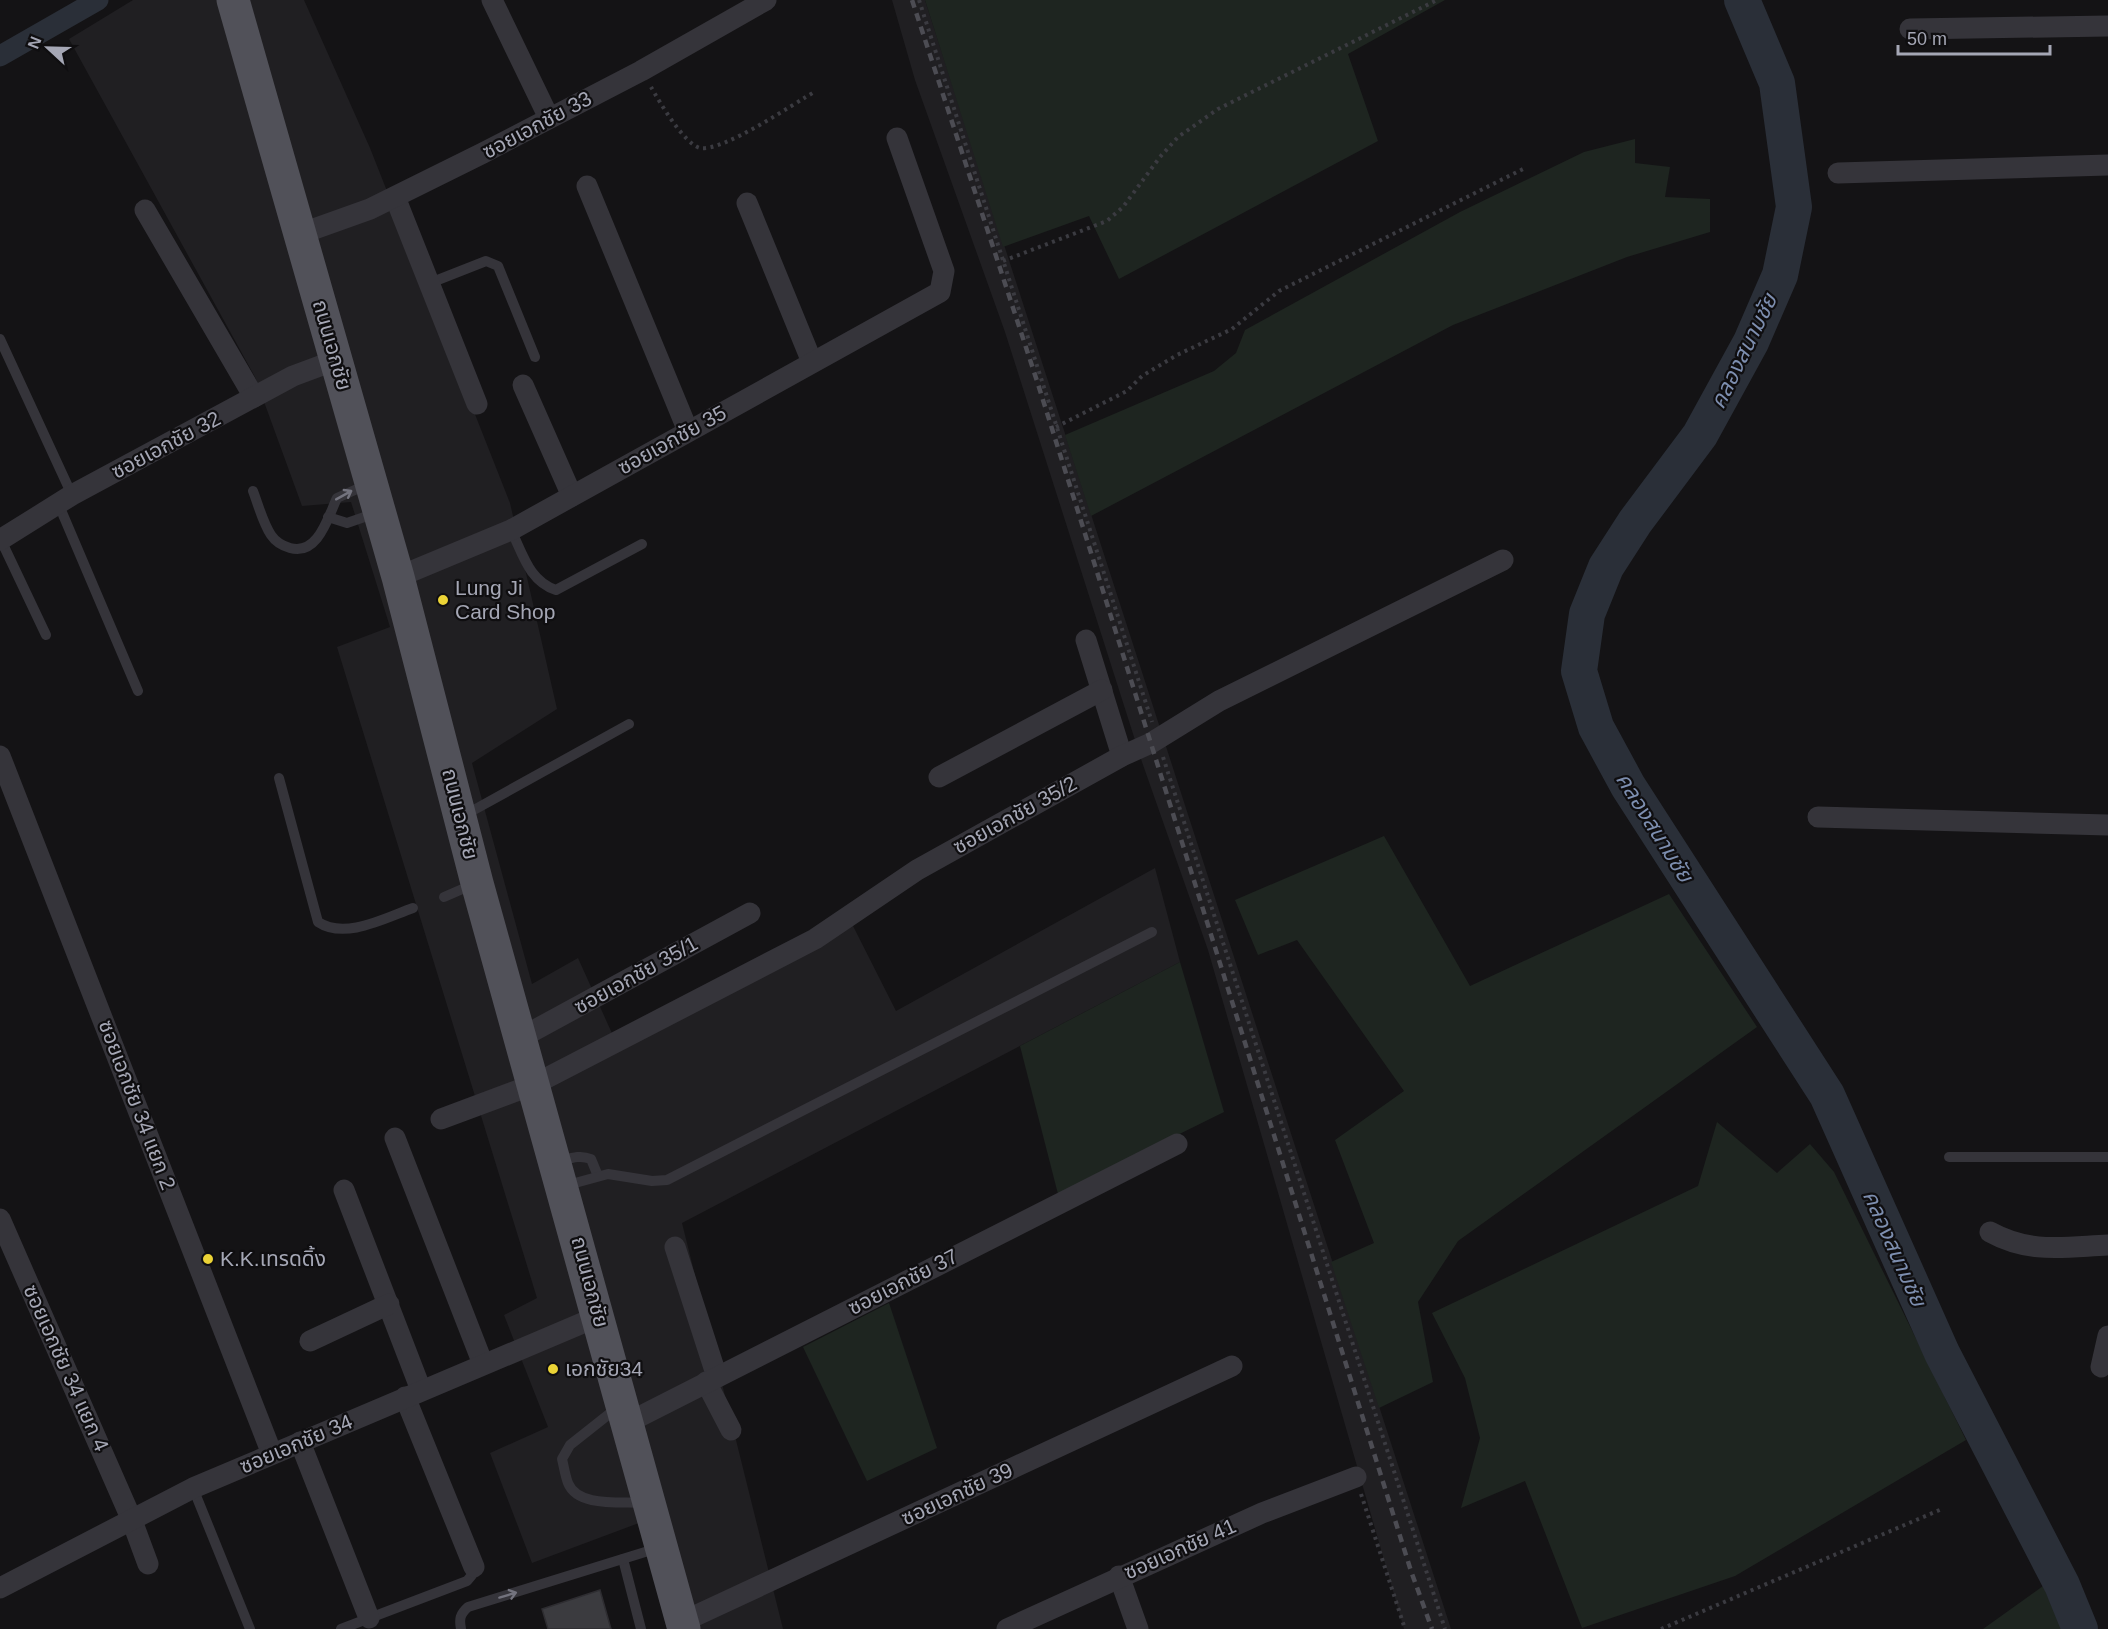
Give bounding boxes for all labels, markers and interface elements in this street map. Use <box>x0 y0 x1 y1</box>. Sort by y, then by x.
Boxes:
north arrow <box>18 18 78 78</box>
scale bar <box>1898 18 2050 56</box>
text: 50 m <box>1907 29 1947 49</box>
text: N <box>25 34 45 51</box>
street label: ซอยเอกชัย 33 <box>478 86 595 163</box>
water label: คลองสนามชัย <box>1705 288 1783 413</box>
street label: ถนนเอกชัย <box>309 297 356 393</box>
street label: ซอยเอกชัย 35 <box>614 400 730 479</box>
street label: ซอยเอกชัย 32 <box>107 406 224 483</box>
one-way arrow <box>336 489 353 501</box>
place label: Lung Ji Card Shop <box>455 576 555 623</box>
marker: Lung Ji Card Shop <box>436 593 450 607</box>
street label: ถนนเอกชัย <box>438 766 483 862</box>
water label: คลองสนามชัย <box>1611 768 1699 888</box>
street label: ซอยเอกชัย 35/2 <box>949 771 1080 858</box>
street label: ซอยเอกชัย 35/1 <box>570 931 701 1018</box>
street label: ซอยเอกชัย 34 แยก 2 <box>95 1017 180 1193</box>
water label: คลองสนามชัย <box>1858 1186 1932 1312</box>
street label: ถนนเอกชัย <box>567 1234 614 1330</box>
street label: ซอยเอกชัย 37 <box>844 1244 961 1319</box>
place label: K.K.เทรดดิ้ง <box>220 1245 326 1270</box>
marker: K.K.เทรดดิ้ง <box>201 1252 215 1266</box>
street label: ซอยเอกชัย 34 แยก 4 <box>19 1281 114 1455</box>
place label: เอกชัย34 <box>565 1357 643 1380</box>
marker: เอกชัย34 <box>546 1362 560 1376</box>
street label: ซอยเอกชัย 34 <box>236 1409 356 1478</box>
street label: ซอยเอกชัย 39 <box>898 1458 1016 1529</box>
street label: ซอยเอกชัย 41 <box>1120 1514 1239 1583</box>
one-way arrow <box>498 1589 517 1600</box>

